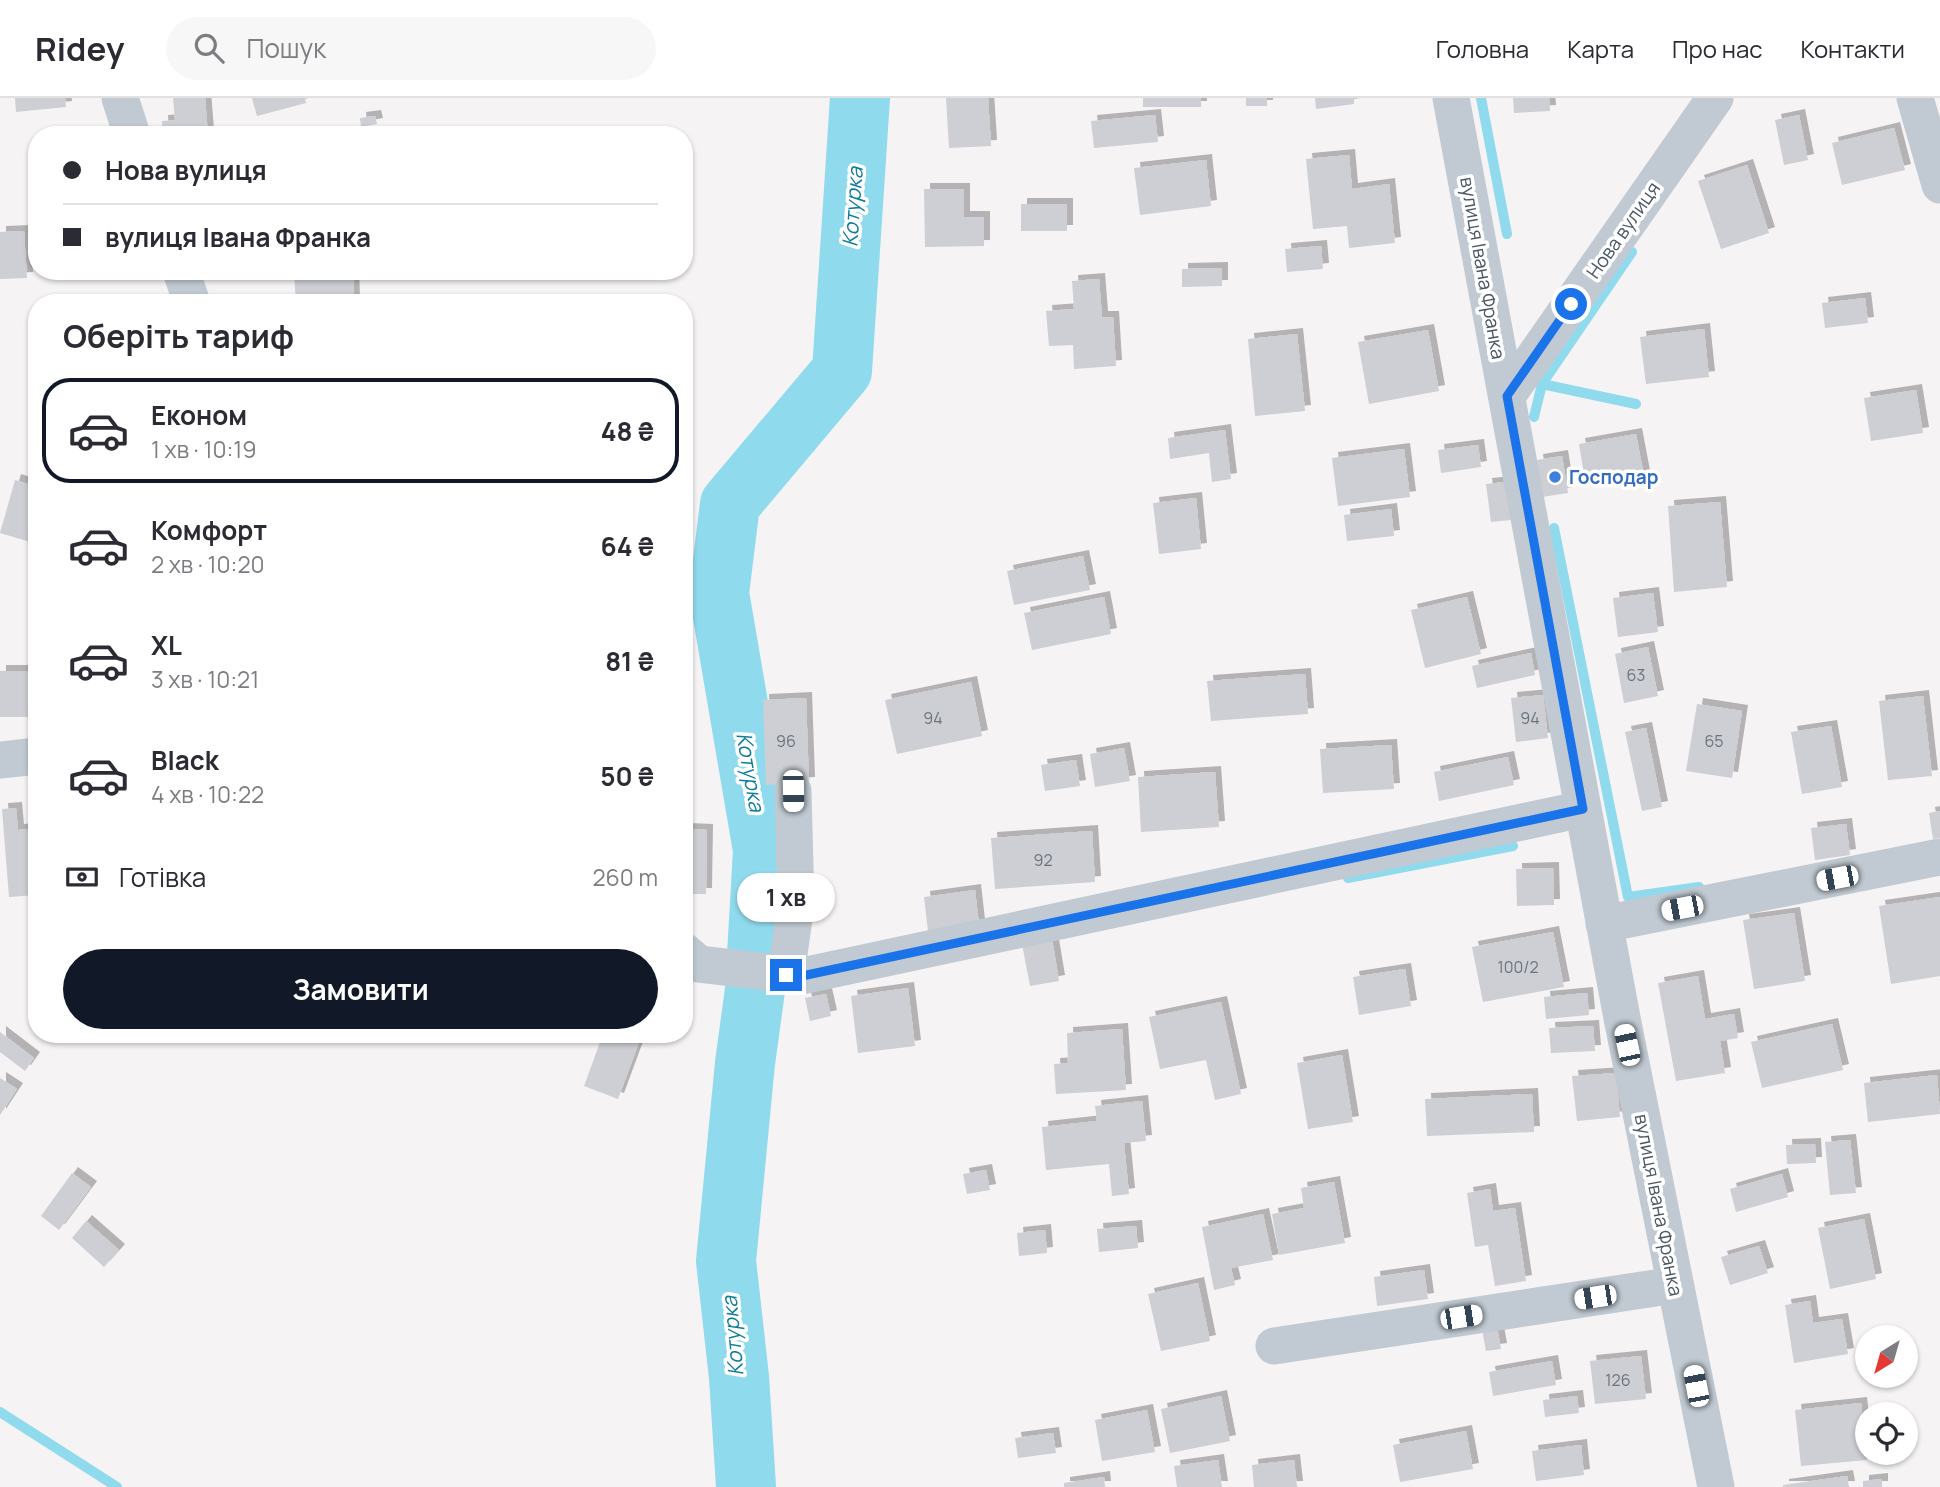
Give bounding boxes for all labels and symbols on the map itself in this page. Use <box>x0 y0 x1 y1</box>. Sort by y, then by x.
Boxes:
water label: Котурка <box>835 165 869 248</box>
street label: вулиця Івана Франка <box>1454 175 1512 361</box>
street label: Нова вулиця <box>1580 176 1666 284</box>
route start <box>1555 288 1587 320</box>
place label: Господар <box>1569 464 1659 490</box>
marker: Господар <box>1547 469 1563 485</box>
house number: 63 <box>1627 664 1645 686</box>
house number: 94 <box>923 707 943 729</box>
house number: 94 <box>1520 707 1540 729</box>
water label: Котурка <box>730 730 772 815</box>
house number: 96 <box>776 730 796 752</box>
house number: 65 <box>1704 730 1724 752</box>
car <box>783 770 804 812</box>
house number: 92 <box>1033 849 1053 871</box>
car <box>1815 864 1860 892</box>
callout: 1 хв <box>737 874 835 922</box>
car <box>1660 894 1705 922</box>
house number: 100/2 <box>1497 956 1539 978</box>
route end <box>770 959 802 991</box>
car <box>1613 1022 1642 1068</box>
street label: вулиця Івана Франка <box>1629 1112 1689 1298</box>
car <box>1573 1283 1618 1311</box>
water label: Котурка <box>714 1294 749 1377</box>
car <box>1439 1303 1484 1331</box>
north arrow <box>1855 1325 1918 1388</box>
car <box>1682 1363 1711 1409</box>
house number: 126 <box>1605 1369 1631 1391</box>

